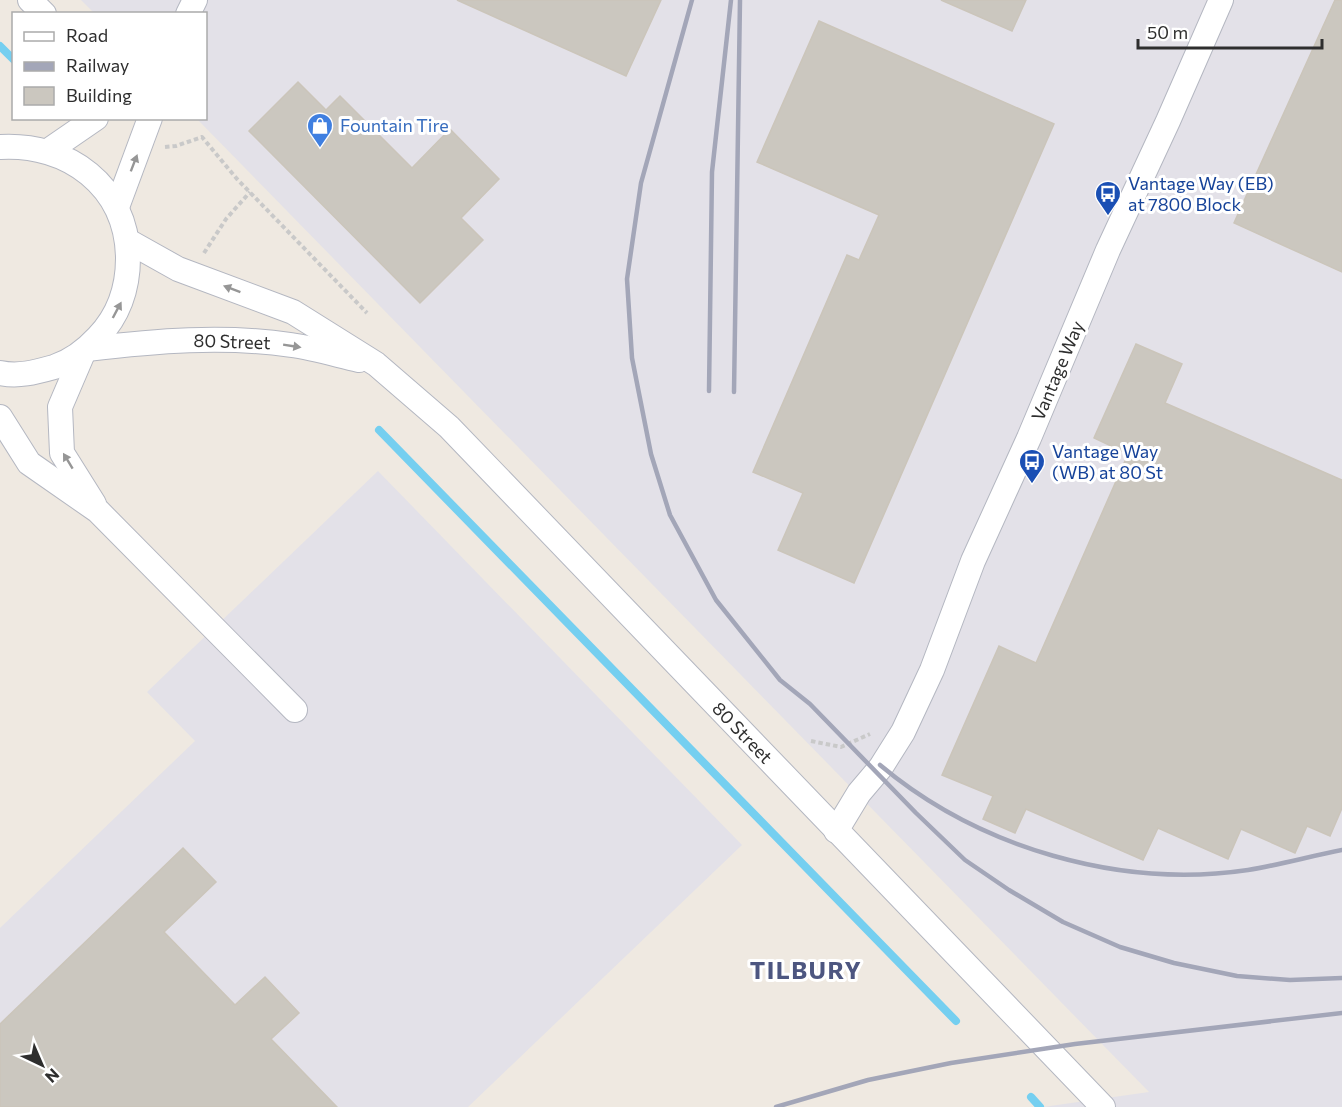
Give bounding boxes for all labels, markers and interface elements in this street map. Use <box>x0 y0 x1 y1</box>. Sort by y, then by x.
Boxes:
legend <box>12 12 207 120</box>
scale bar <box>1138 12 1322 50</box>
text: 50 m <box>1147 21 1188 43</box>
text: Road <box>66 24 108 46</box>
text: Railway <box>66 54 129 76</box>
text: Building <box>66 84 132 106</box>
shop icon: Fountain Tire <box>305 111 335 149</box>
place label: Fountain Tire <box>340 114 449 136</box>
one-way arrow <box>130 154 139 172</box>
place label: Vantage Way (EB) at 7800 Block <box>1128 172 1274 215</box>
bus stop icon: Vantage Way (EB) at 7800 Block <box>1093 179 1123 217</box>
one-way arrow <box>223 284 241 294</box>
one-way arrow <box>112 301 122 318</box>
street label: Vantage Way <box>1026 317 1088 424</box>
street label: 80 Street <box>193 329 271 353</box>
one-way arrow <box>282 341 301 350</box>
place label: Vantage Way (WB) at 80 St <box>1052 440 1163 483</box>
bus stop icon: Vantage Way (WB) at 80 St <box>1017 447 1047 485</box>
one-way arrow <box>62 453 73 469</box>
street label: 80 Street <box>708 697 777 768</box>
district label: TILBURY <box>750 955 862 984</box>
north arrow <box>12 1035 72 1095</box>
text: N <box>42 1065 64 1087</box>

